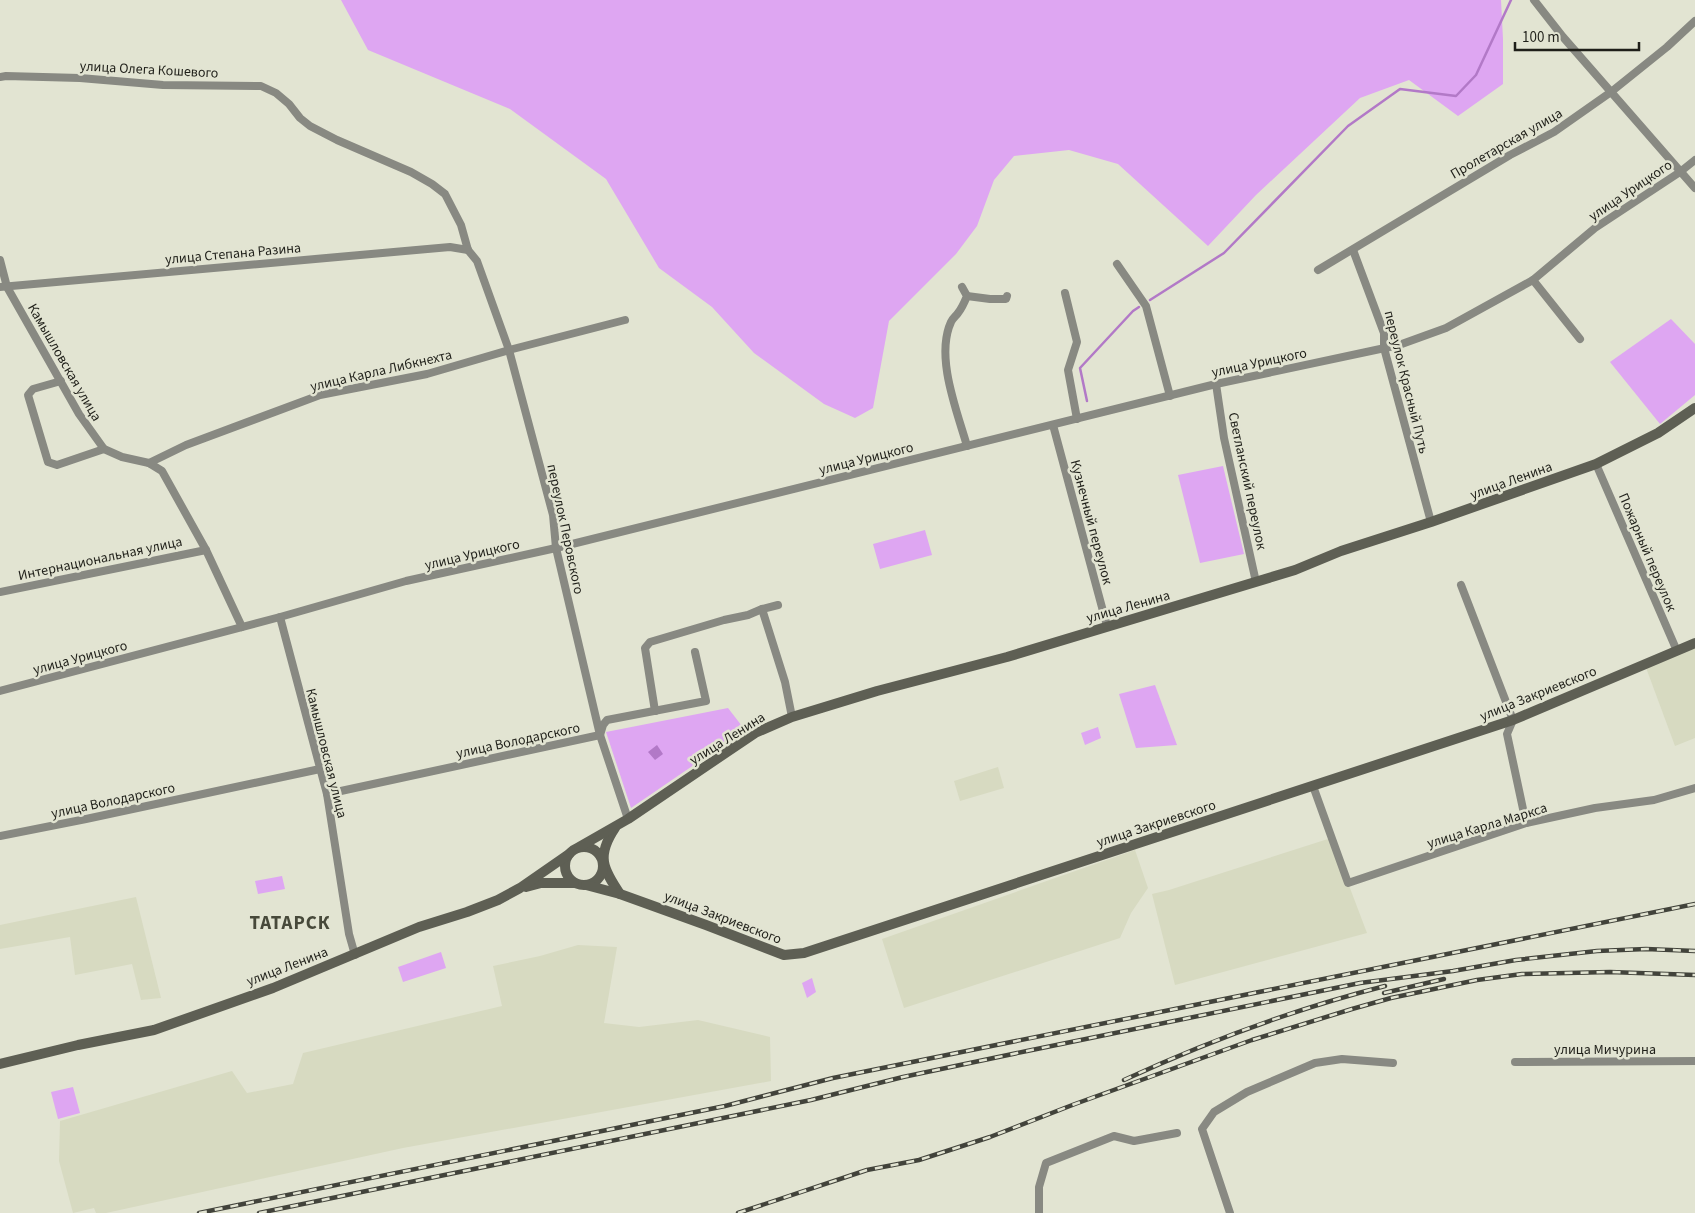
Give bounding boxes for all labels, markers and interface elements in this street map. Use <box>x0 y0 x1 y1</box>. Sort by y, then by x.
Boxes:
scale bar <box>1515 20 1639 52</box>
text: 100 m <box>1522 27 1560 48</box>
street label: улица Олега Кошевого <box>79 56 219 84</box>
street label: Пролетарская улица <box>1447 104 1566 184</box>
street label: улица Урицкого <box>1585 155 1676 226</box>
street label: улица Степана Разина <box>164 238 302 270</box>
street label: Камышловская улица <box>22 300 106 425</box>
street label: переулок Красный Путь <box>1379 309 1434 456</box>
street label: улица Урицкого <box>1210 343 1309 383</box>
street label: улица Карла Либкнехта <box>308 345 454 397</box>
street label: Светланский переулок <box>1223 411 1271 552</box>
street label: улица Урицкого <box>817 438 916 480</box>
street label: улица Ленина <box>1468 457 1555 505</box>
street label: Кузнечный переулок <box>1065 458 1117 587</box>
street label: переулок Перовского <box>541 462 589 596</box>
street label: Пожарный переулок <box>1613 490 1681 615</box>
street label: Интернациональная улица <box>16 532 184 586</box>
street label: улица Урицкого <box>423 534 522 576</box>
street label: улица Ленина <box>1084 586 1172 628</box>
street label: улица Урицкого <box>31 636 130 680</box>
street label: улица Закриевского <box>1477 661 1600 726</box>
street label: Камышловская улица <box>300 686 352 820</box>
street label: улица Ленина <box>686 708 769 770</box>
street label: улица Володарского <box>454 718 582 764</box>
street label: улица Володарского <box>49 778 177 824</box>
street label: улица Закриевского <box>1094 795 1219 853</box>
street label: улица Карла Маркса <box>1425 798 1550 854</box>
street label: улица Закриевского <box>661 886 784 950</box>
district label: ТАТАРСК <box>249 910 331 937</box>
street label: улица Ленина <box>244 942 331 992</box>
street label: улица Мичурина <box>1554 1040 1656 1060</box>

